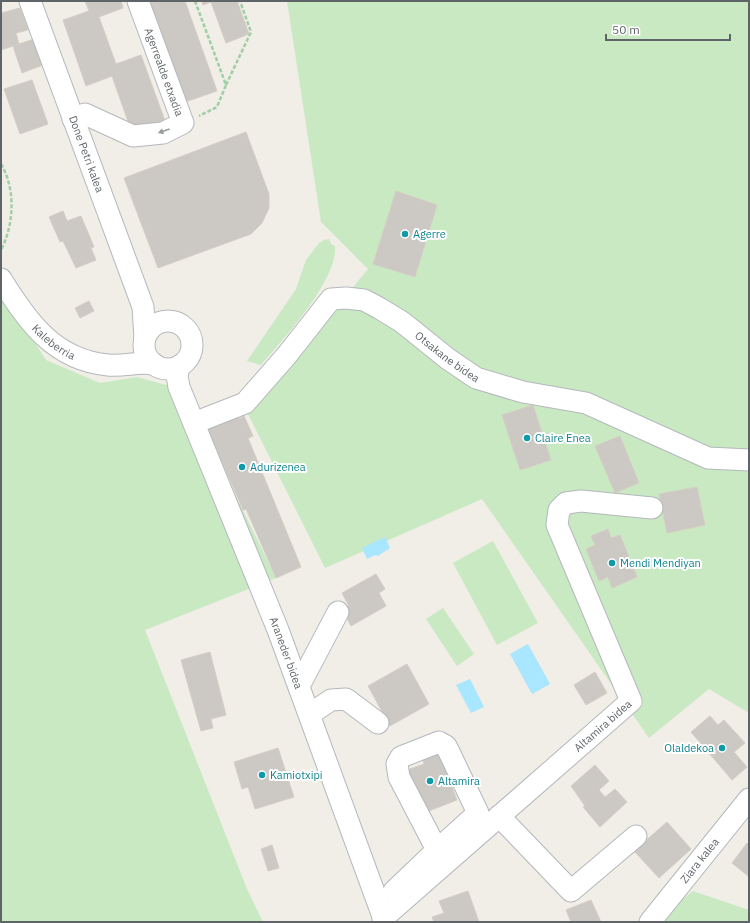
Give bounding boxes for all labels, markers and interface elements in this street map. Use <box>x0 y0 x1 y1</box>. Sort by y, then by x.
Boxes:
scale bar <box>606 16 730 42</box>
text: 50 m <box>612 22 640 37</box>
street label: Agerrealde etxadia <box>141 26 187 118</box>
street label: Done Petri kalea <box>66 114 107 194</box>
one-way arrow <box>157 128 169 134</box>
place label: Agerre <box>413 227 446 241</box>
marker: Agerre <box>400 229 410 239</box>
street label: Kaleberria <box>29 321 78 363</box>
street label: Otsakane bidea <box>412 328 482 385</box>
place label: Claire Enea <box>535 431 591 445</box>
marker: Claire Enea <box>522 433 532 443</box>
place label: Adurizenea <box>250 460 306 474</box>
marker: Adurizenea <box>237 462 247 472</box>
place label: Mendi Mendiyan <box>620 556 701 570</box>
marker: Mendi Mendiyan <box>607 558 617 568</box>
street label: Araneder bidea <box>266 615 306 691</box>
street label: Altamira bidea <box>571 697 635 755</box>
place label: Olaldekoa <box>664 741 714 755</box>
marker: Olaldekoa <box>717 743 727 753</box>
place label: Kamiotxipi <box>270 768 323 782</box>
marker: Kamiotxipi <box>257 770 267 780</box>
place label: Altamira <box>438 774 480 788</box>
marker: Altamira <box>425 776 435 786</box>
street label: Ziara kalea <box>677 835 722 886</box>

